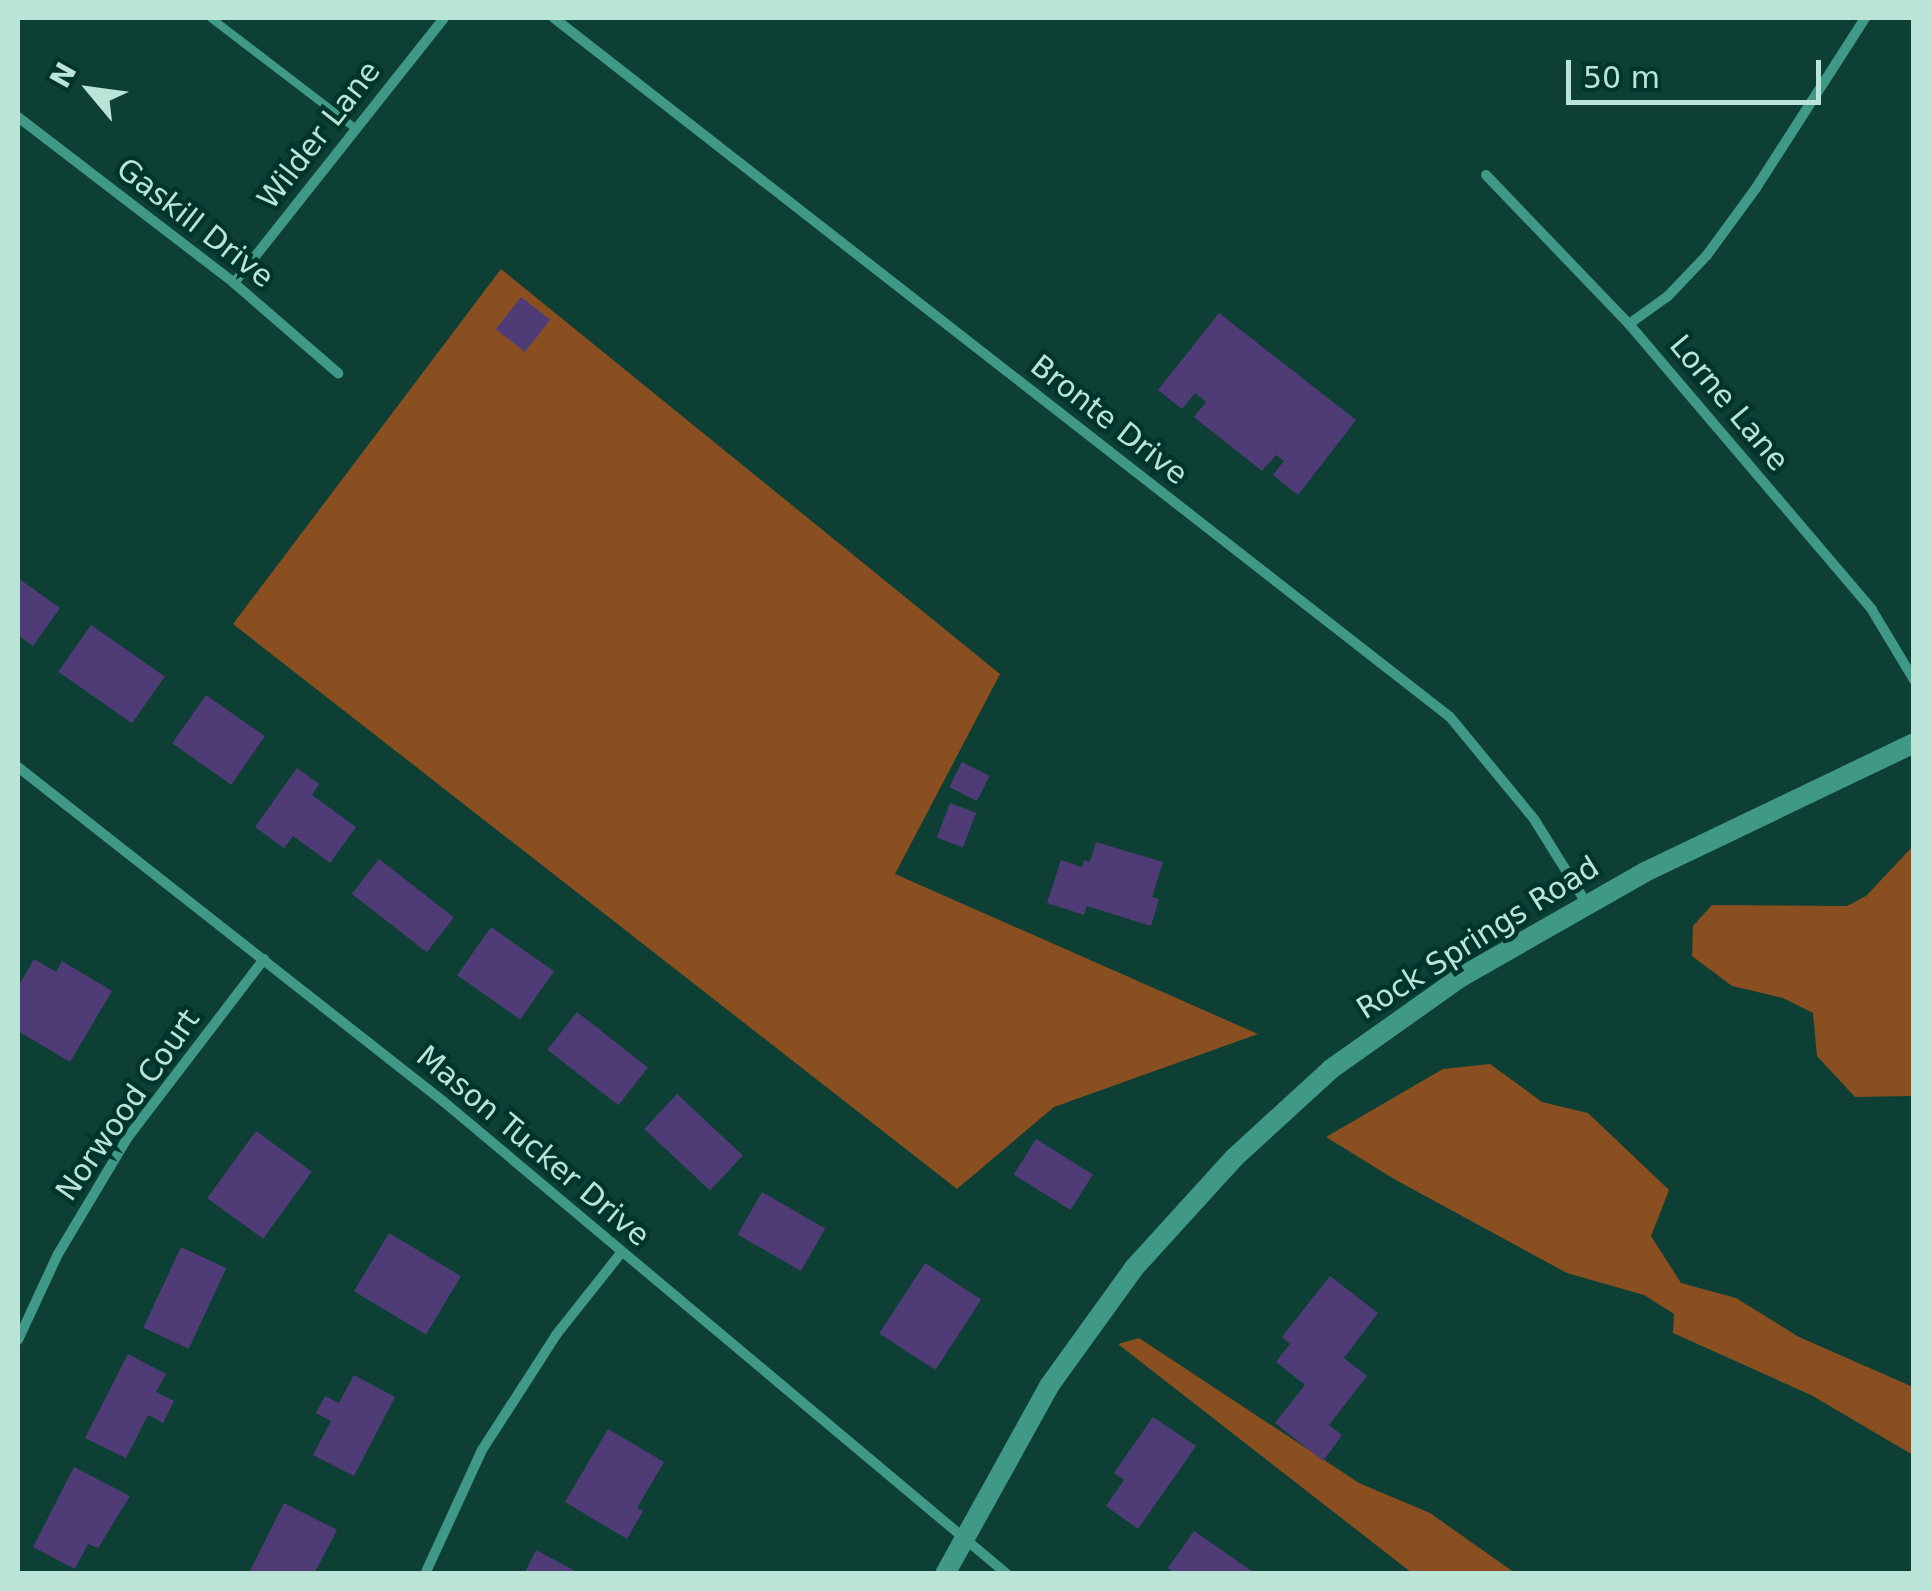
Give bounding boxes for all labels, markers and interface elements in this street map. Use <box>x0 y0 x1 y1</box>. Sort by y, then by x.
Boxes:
north arrow <box>40 40 140 140</box>
scale bar <box>1571 40 1826 102</box>
street label: Wilder Lane <box>250 54 388 216</box>
text: N <box>43 57 83 93</box>
text: 50 m <box>1583 60 1660 95</box>
street label: Gaskill Drive <box>109 151 281 295</box>
street label: Lorne Lane <box>1662 328 1796 478</box>
street label: Bronte Drive <box>1023 348 1195 492</box>
street label: Rock Springs Road <box>1350 849 1606 1027</box>
street label: Norwood Court <box>49 1002 207 1208</box>
street label: Mason Tucker Drive <box>409 1038 657 1254</box>

